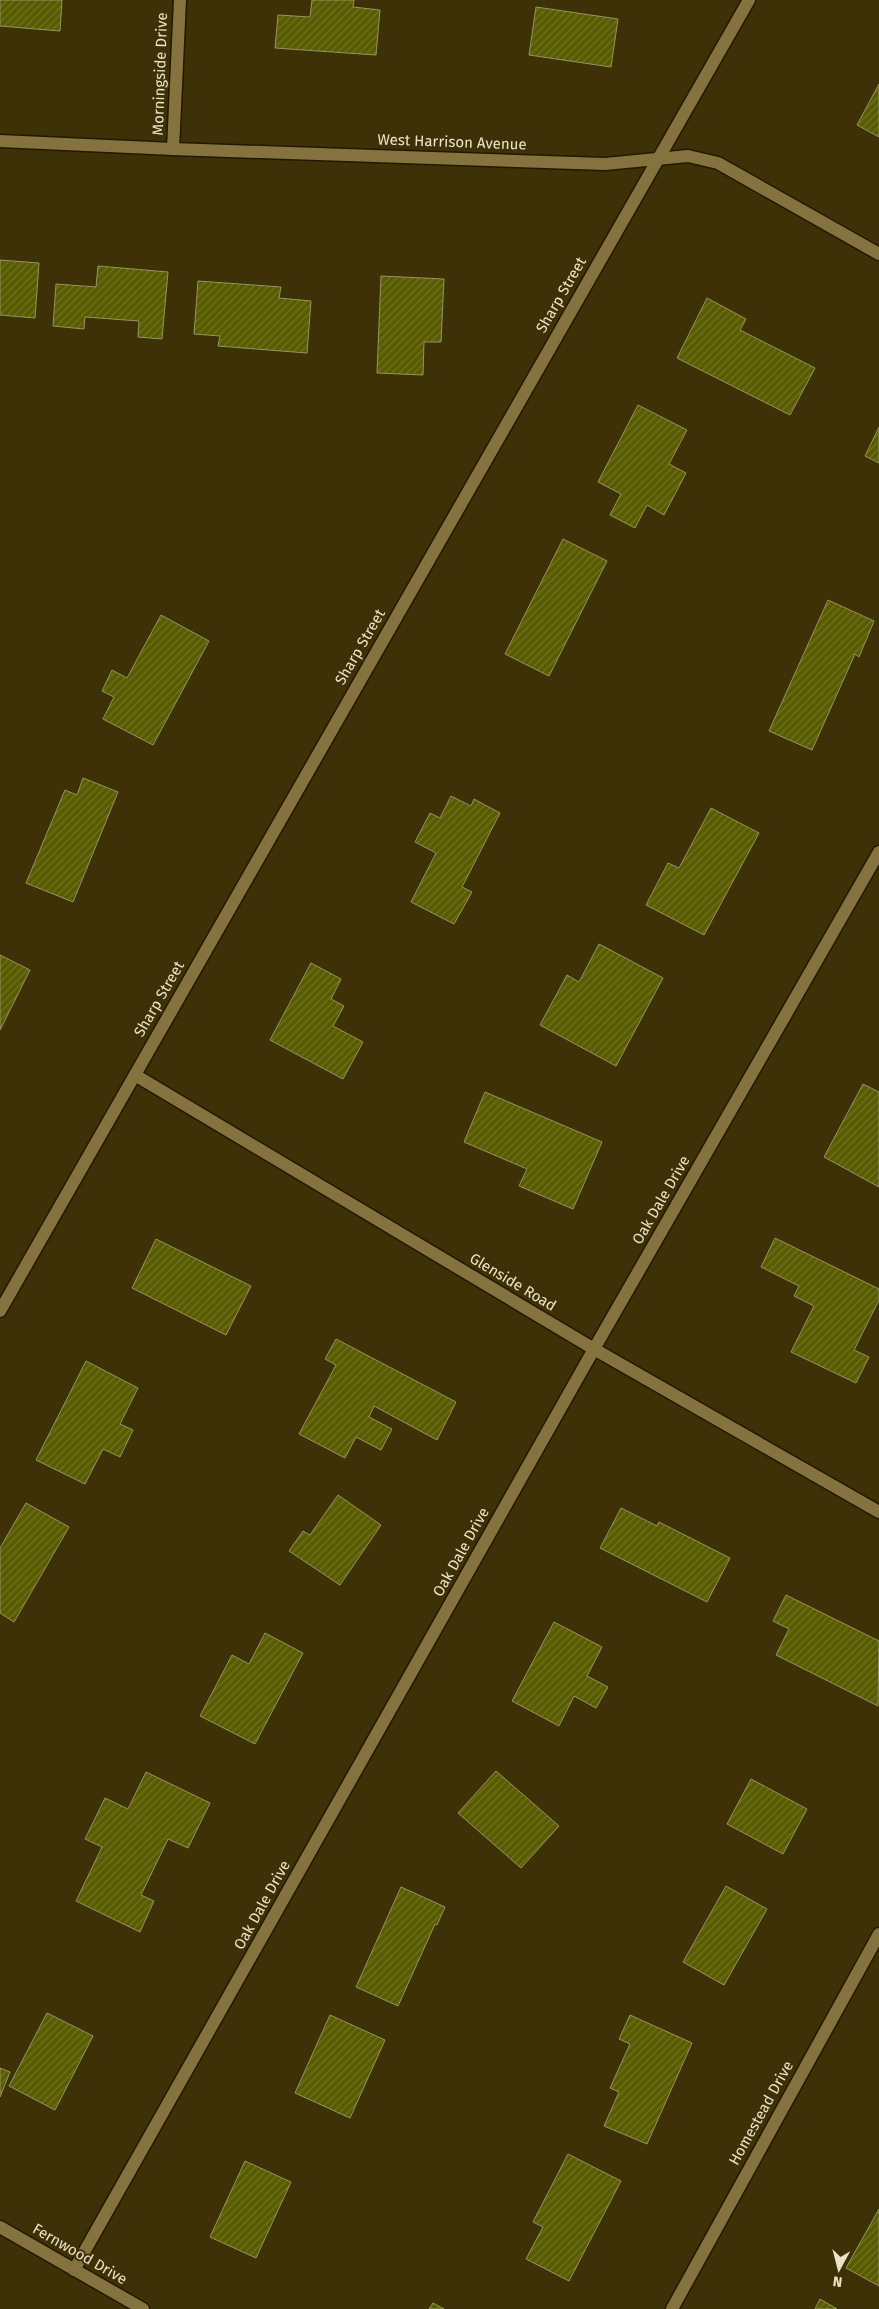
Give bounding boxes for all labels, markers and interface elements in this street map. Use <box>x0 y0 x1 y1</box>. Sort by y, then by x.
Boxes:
street label: Morningside Drive <box>149 12 171 136</box>
street label: West Harrison Avenue <box>377 130 527 154</box>
street label: Sharp Street <box>532 253 590 336</box>
street label: Sharp Street <box>331 605 389 688</box>
street label: Sharp Street <box>130 957 188 1040</box>
street label: Oak Dale Drive <box>628 1153 694 1247</box>
street label: Glenside Road <box>466 1249 560 1315</box>
street label: Oak Dale Drive <box>429 1504 493 1600</box>
street label: Oak Dale Drive <box>230 1857 294 1953</box>
street label: Homestead Drive <box>725 2058 797 2168</box>
street label: Fernwood Drive <box>30 2220 130 2288</box>
north arrow <box>814 2244 864 2294</box>
text: N <box>832 2272 843 2290</box>

